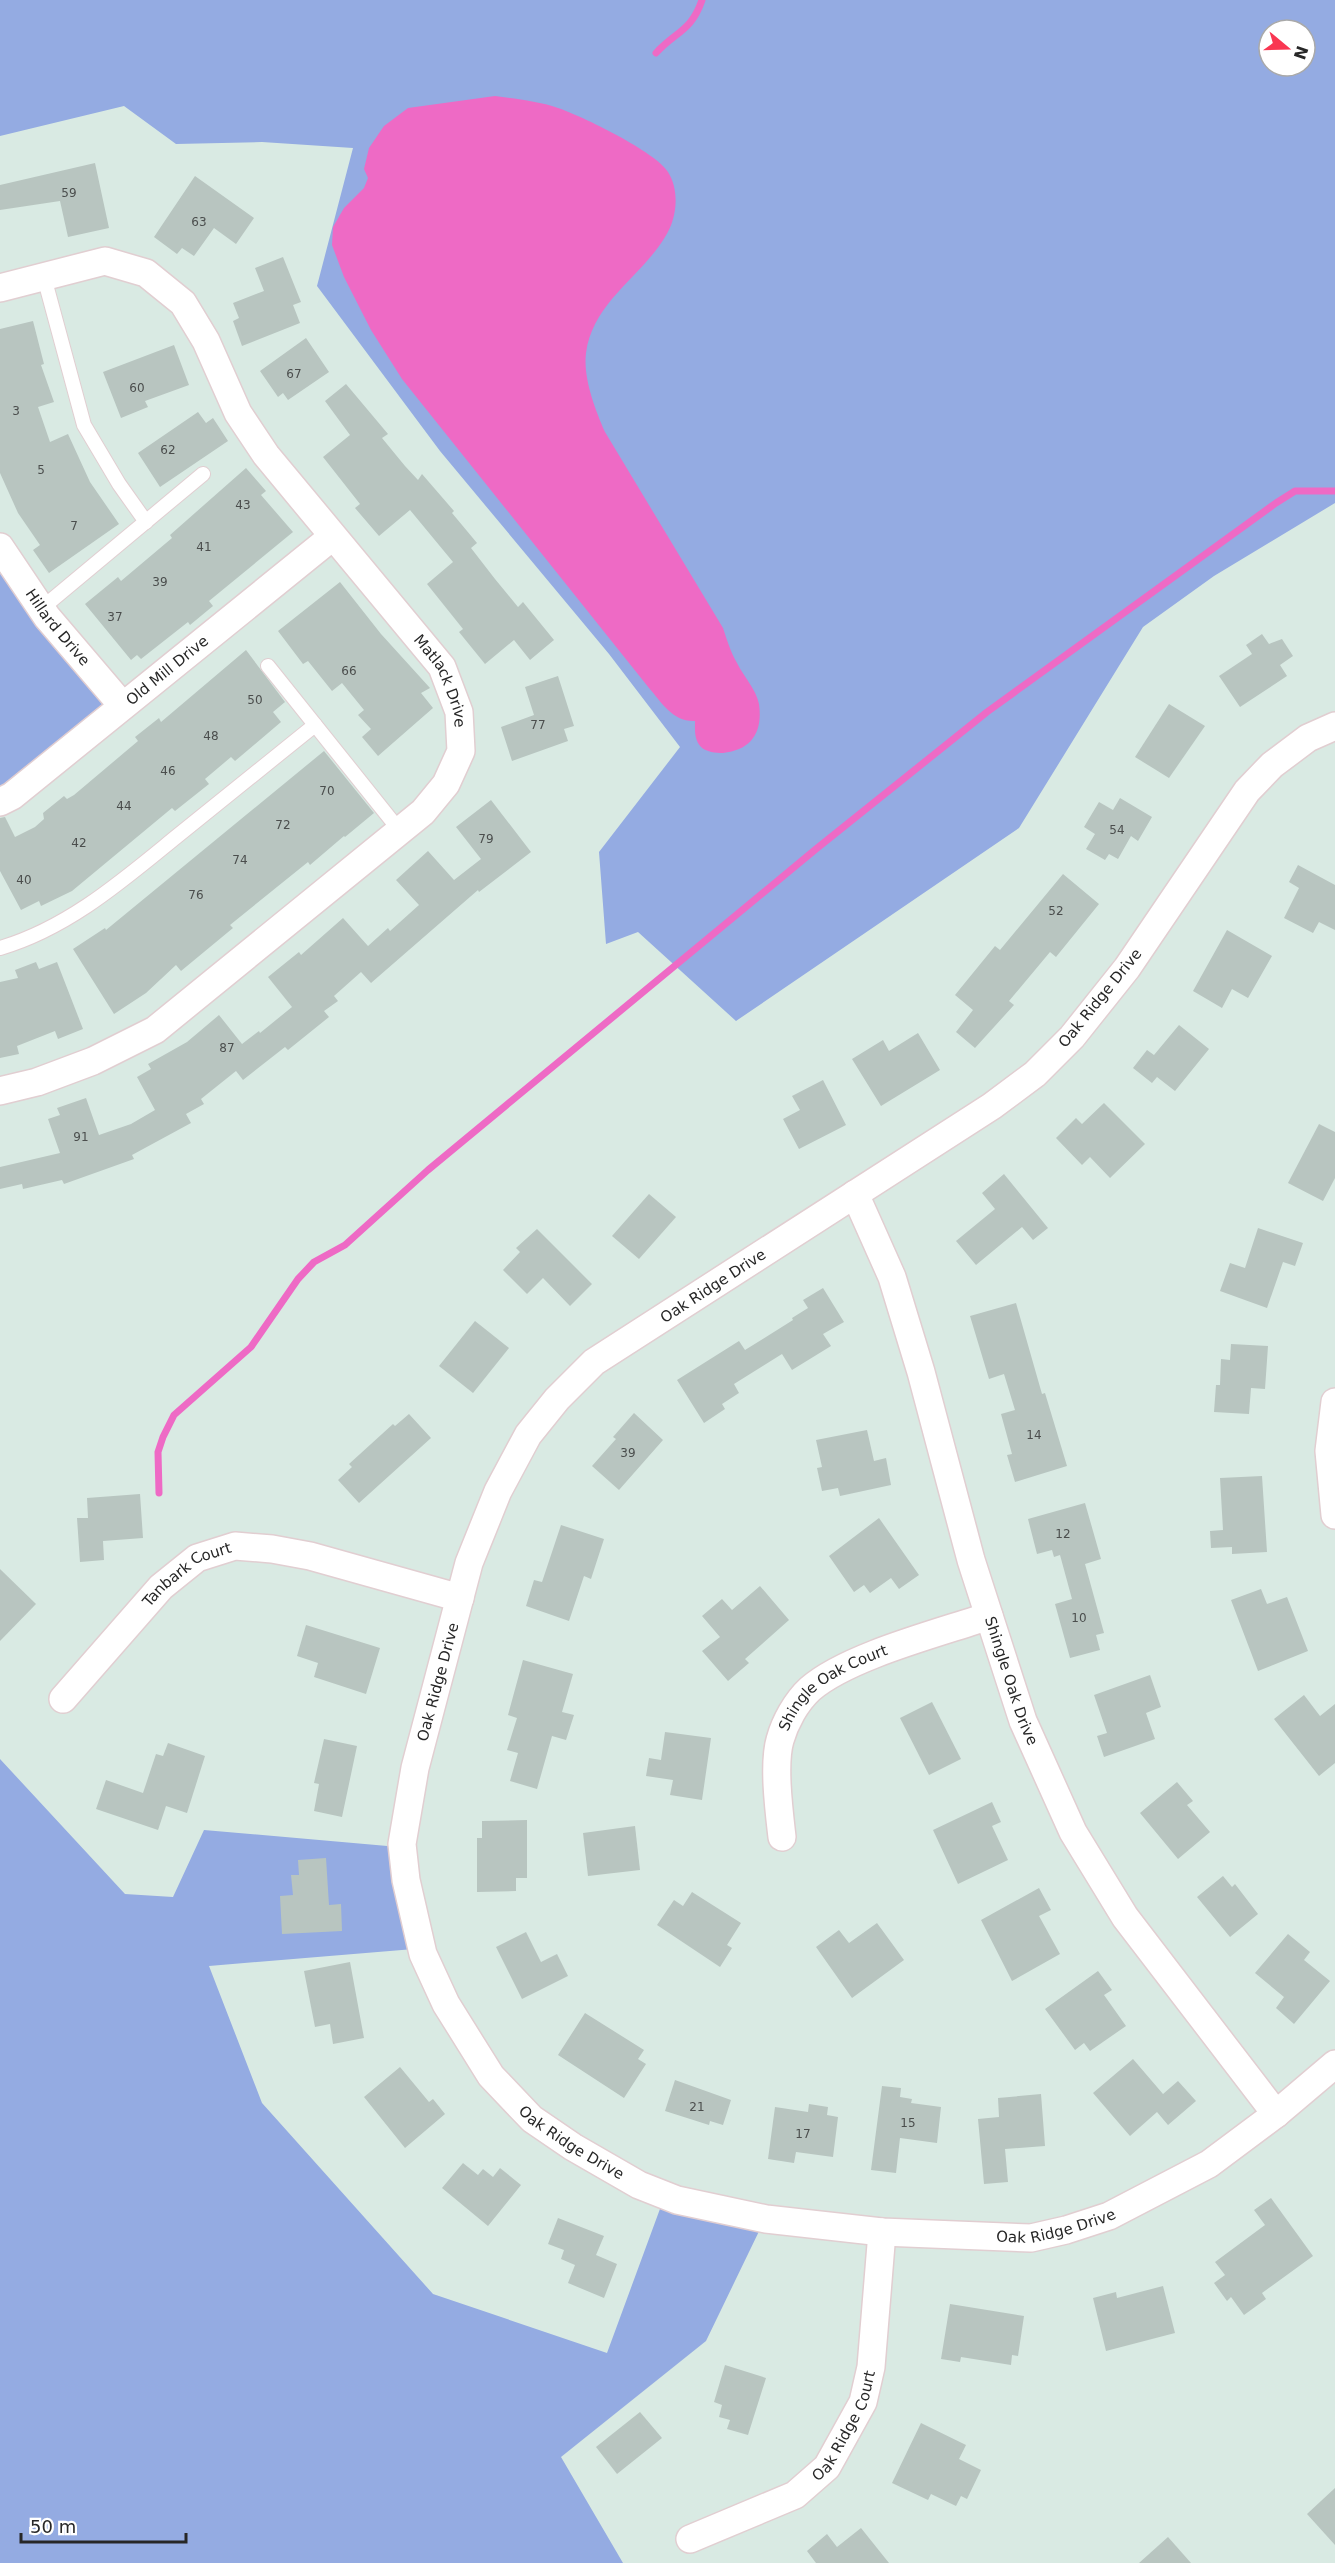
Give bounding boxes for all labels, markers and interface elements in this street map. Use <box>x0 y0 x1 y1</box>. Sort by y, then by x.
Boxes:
north arrow <box>1257 18 1317 78</box>
text: N <box>1290 43 1312 62</box>
house number: 59 <box>61 186 77 200</box>
house number: 63 <box>191 215 207 229</box>
house number: 67 <box>286 367 302 381</box>
house number: 60 <box>129 381 145 395</box>
house number: 3 <box>12 404 20 418</box>
house number: 62 <box>160 443 176 457</box>
house number: 5 <box>37 463 45 477</box>
house number: 43 <box>235 498 251 512</box>
house number: 7 <box>70 519 78 533</box>
house number: 41 <box>196 540 212 554</box>
house number: 39 <box>152 575 168 589</box>
street label: Hillard Drive <box>22 585 94 670</box>
house number: 37 <box>107 610 123 624</box>
street label: Matlack Drive <box>410 631 469 728</box>
street label: Old Mill Drive <box>122 632 212 709</box>
house number: 66 <box>341 664 357 678</box>
house number: 50 <box>247 693 263 707</box>
house number: 77 <box>530 718 546 732</box>
house number: 48 <box>203 729 219 743</box>
house number: 46 <box>160 764 176 778</box>
house number: 70 <box>319 784 335 798</box>
house number: 44 <box>116 799 132 813</box>
house number: 72 <box>275 818 291 832</box>
house number: 54 <box>1109 823 1125 837</box>
house number: 79 <box>478 832 494 846</box>
house number: 42 <box>71 836 87 850</box>
house number: 74 <box>232 853 248 867</box>
house number: 40 <box>16 873 32 887</box>
house number: 76 <box>188 888 204 902</box>
house number: 52 <box>1048 904 1064 918</box>
street label: Oak Ridge Drive <box>1055 945 1145 1051</box>
house number: 87 <box>219 1041 235 1055</box>
house number: 91 <box>73 1130 89 1144</box>
street label: Oak Ridge Drive <box>657 1245 769 1327</box>
house number: 14 <box>1026 1428 1042 1442</box>
house number: 39 <box>620 1446 636 1460</box>
house number: 12 <box>1055 1527 1071 1541</box>
street label: Tanbark Court <box>138 1539 234 1611</box>
house number: 10 <box>1071 1611 1087 1625</box>
street label: Shingle Oak Drive <box>981 1614 1042 1748</box>
street label: Oak Ridge Drive <box>414 1621 462 1743</box>
street label: Shingle Oak Court <box>775 1641 890 1734</box>
house number: 21 <box>689 2100 705 2114</box>
street label: Oak Ridge Drive <box>515 2102 627 2183</box>
house number: 15 <box>900 2116 916 2130</box>
house number: 17 <box>795 2127 811 2141</box>
street label: Oak Ridge Drive <box>996 2205 1119 2247</box>
street label: Oak Ridge Court <box>808 2369 879 2485</box>
scale bar <box>21 2506 186 2544</box>
text: 50 m <box>30 2516 76 2537</box>

